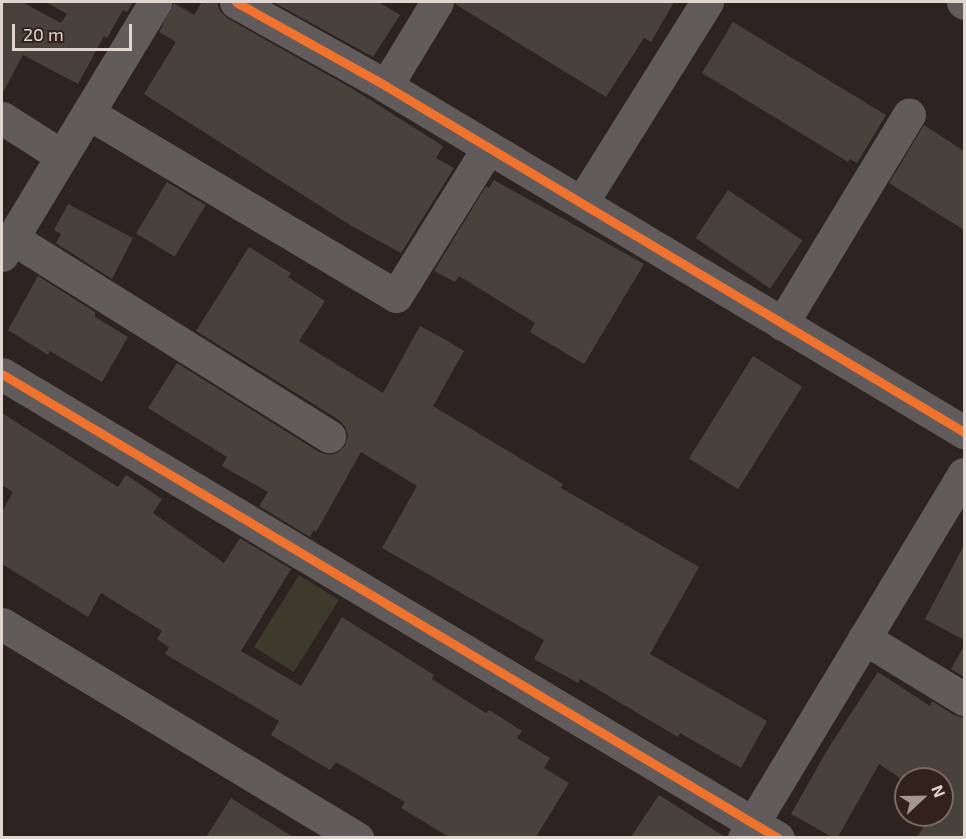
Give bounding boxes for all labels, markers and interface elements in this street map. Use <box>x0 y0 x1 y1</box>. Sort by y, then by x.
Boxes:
scale bar <box>15 12 135 50</box>
text: 20 m <box>23 23 64 45</box>
north arrow <box>894 767 954 827</box>
text: N <box>928 782 950 800</box>

